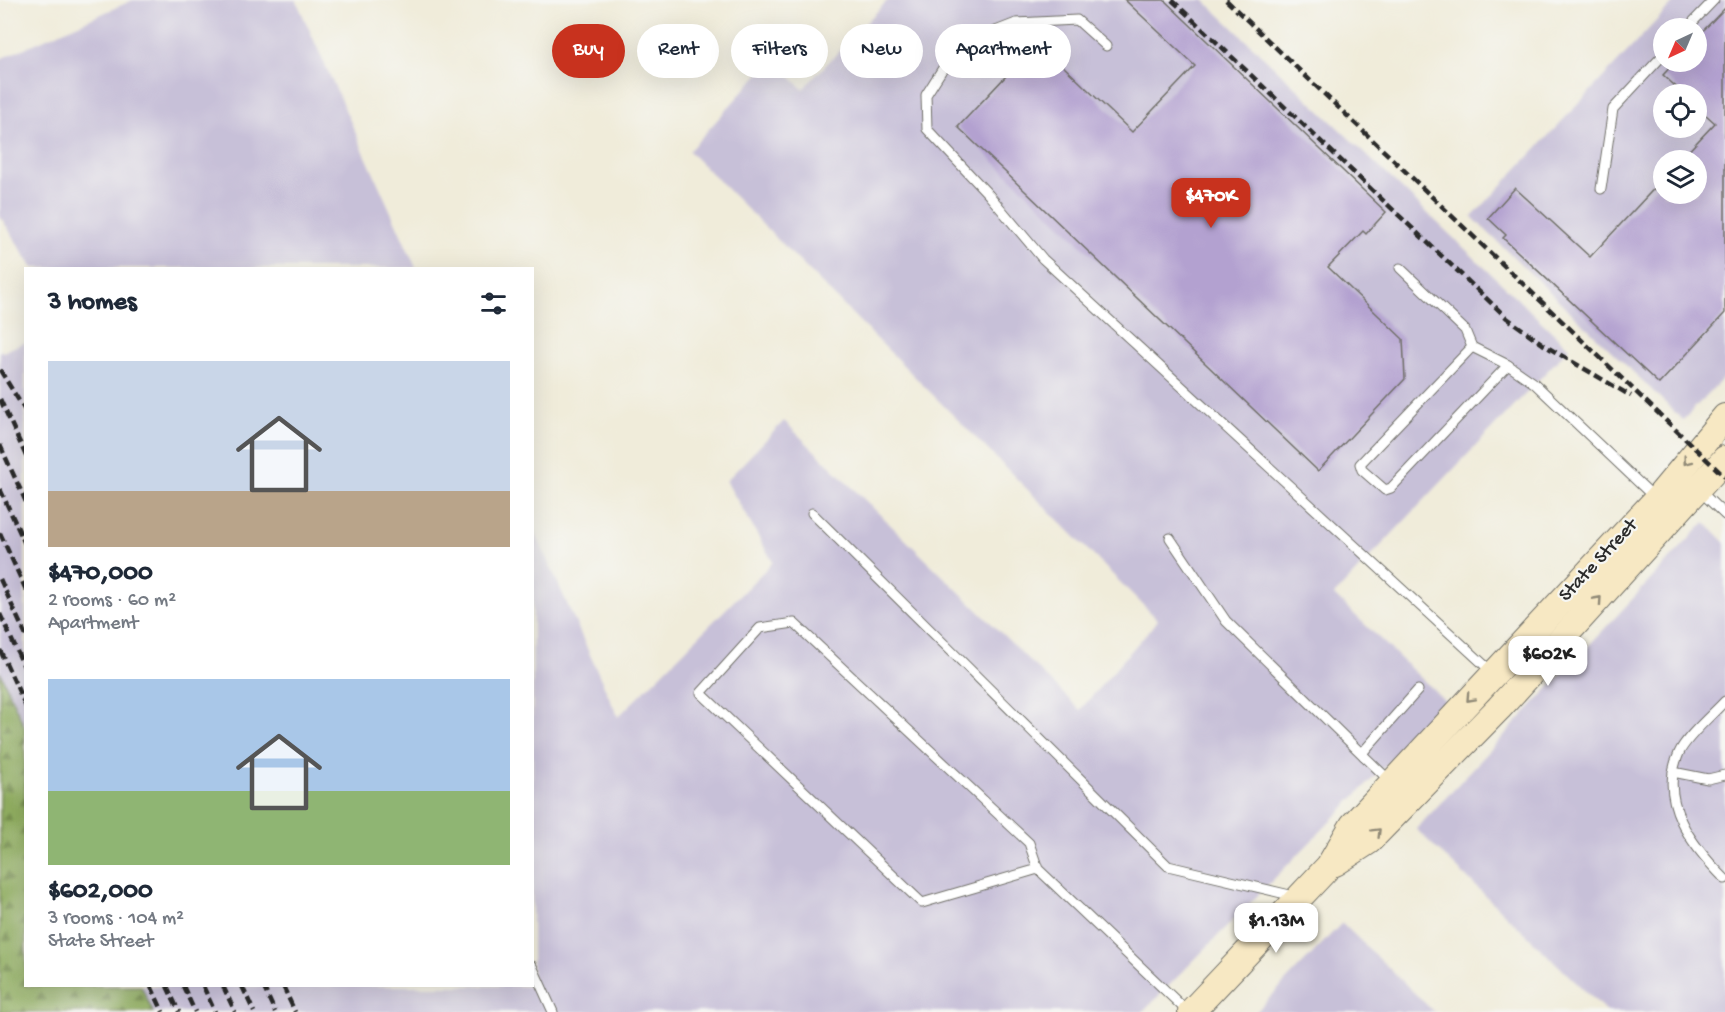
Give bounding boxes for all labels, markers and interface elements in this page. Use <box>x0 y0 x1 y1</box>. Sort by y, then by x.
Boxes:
north arrow <box>1653 18 1707 72</box>
map controls <box>1653 18 1707 204</box>
chip: Buy <box>552 24 625 78</box>
chip: Rent <box>637 24 719 78</box>
chip: Filters <box>731 24 828 78</box>
chip: New <box>840 24 923 78</box>
chip: Apartment <box>935 24 1071 78</box>
button: locate <box>1653 84 1707 138</box>
button: layers <box>1653 150 1707 204</box>
pin: $470K <box>1169 178 1253 229</box>
text: $470K <box>1185 186 1237 209</box>
icon: filters <box>477 287 510 320</box>
text: 3 homes <box>48 288 137 319</box>
icon: home <box>225 400 333 508</box>
one-way arrow <box>1683 455 1694 466</box>
street label: State Street <box>1555 513 1644 607</box>
text: $470,000 <box>48 559 153 590</box>
text: 2 rooms · 60 m² <box>48 590 176 613</box>
one-way arrow <box>1591 596 1602 606</box>
text: Apartment <box>48 613 138 636</box>
pin: $602K <box>1506 636 1590 687</box>
text: $602K <box>1522 644 1574 667</box>
one-way arrow <box>1467 691 1478 702</box>
icon: home <box>225 718 333 826</box>
one-way arrow <box>1370 829 1381 839</box>
text: $602,000 <box>48 877 153 908</box>
pin: $1.13M <box>1227 903 1325 954</box>
text: 3 rooms · 104 m² <box>48 908 184 931</box>
text: $1.13M <box>1248 911 1304 934</box>
text: State Street <box>48 931 153 954</box>

